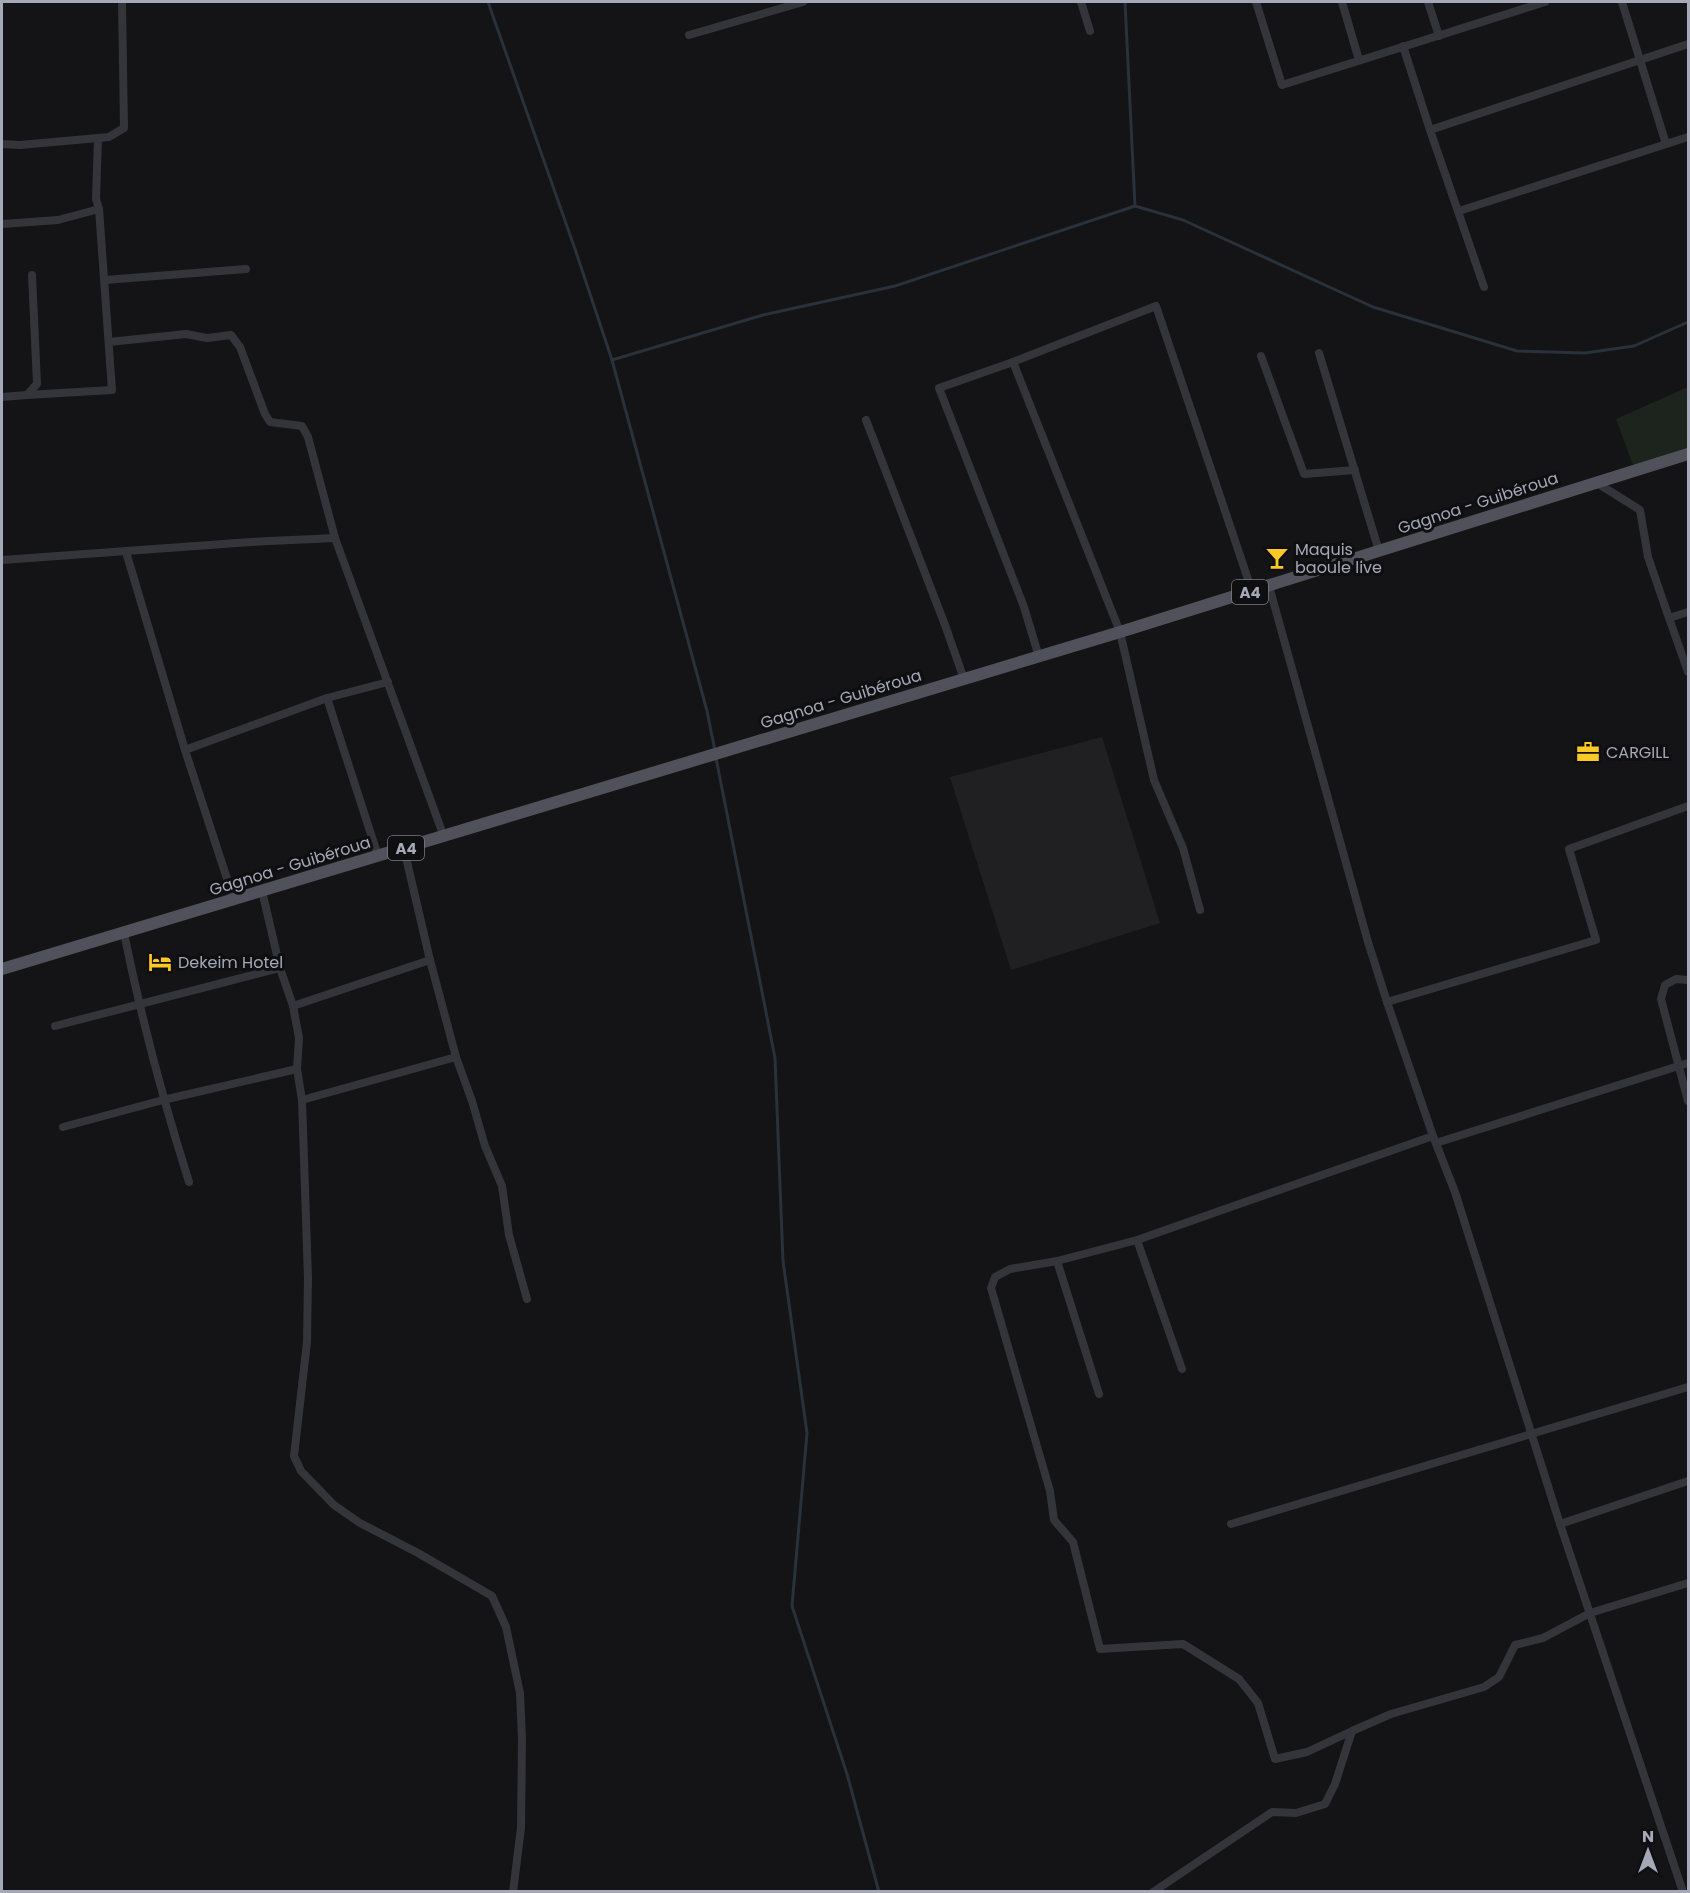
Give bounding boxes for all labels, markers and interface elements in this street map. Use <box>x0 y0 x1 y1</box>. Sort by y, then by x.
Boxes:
street label: Gagnoa - Guibéroua <box>1395 466 1561 540</box>
place label: Maquis baoule live <box>1295 538 1382 579</box>
bar icon: Maquis baoule live <box>1264 545 1290 571</box>
road number: A4 <box>1232 580 1268 604</box>
street label: Gagnoa - Guibéroua <box>758 664 924 734</box>
office icon: CARGILL <box>1575 739 1601 765</box>
place label: CARGILL <box>1606 741 1669 764</box>
street label: Gagnoa - Guibéroua <box>207 831 373 901</box>
road number: A4 <box>388 836 424 860</box>
hotel icon: Dekeim Hotel <box>147 949 173 975</box>
place label: Dekeim Hotel <box>178 951 283 974</box>
north arrow <box>1618 1821 1678 1881</box>
text: N <box>1642 1825 1654 1848</box>

